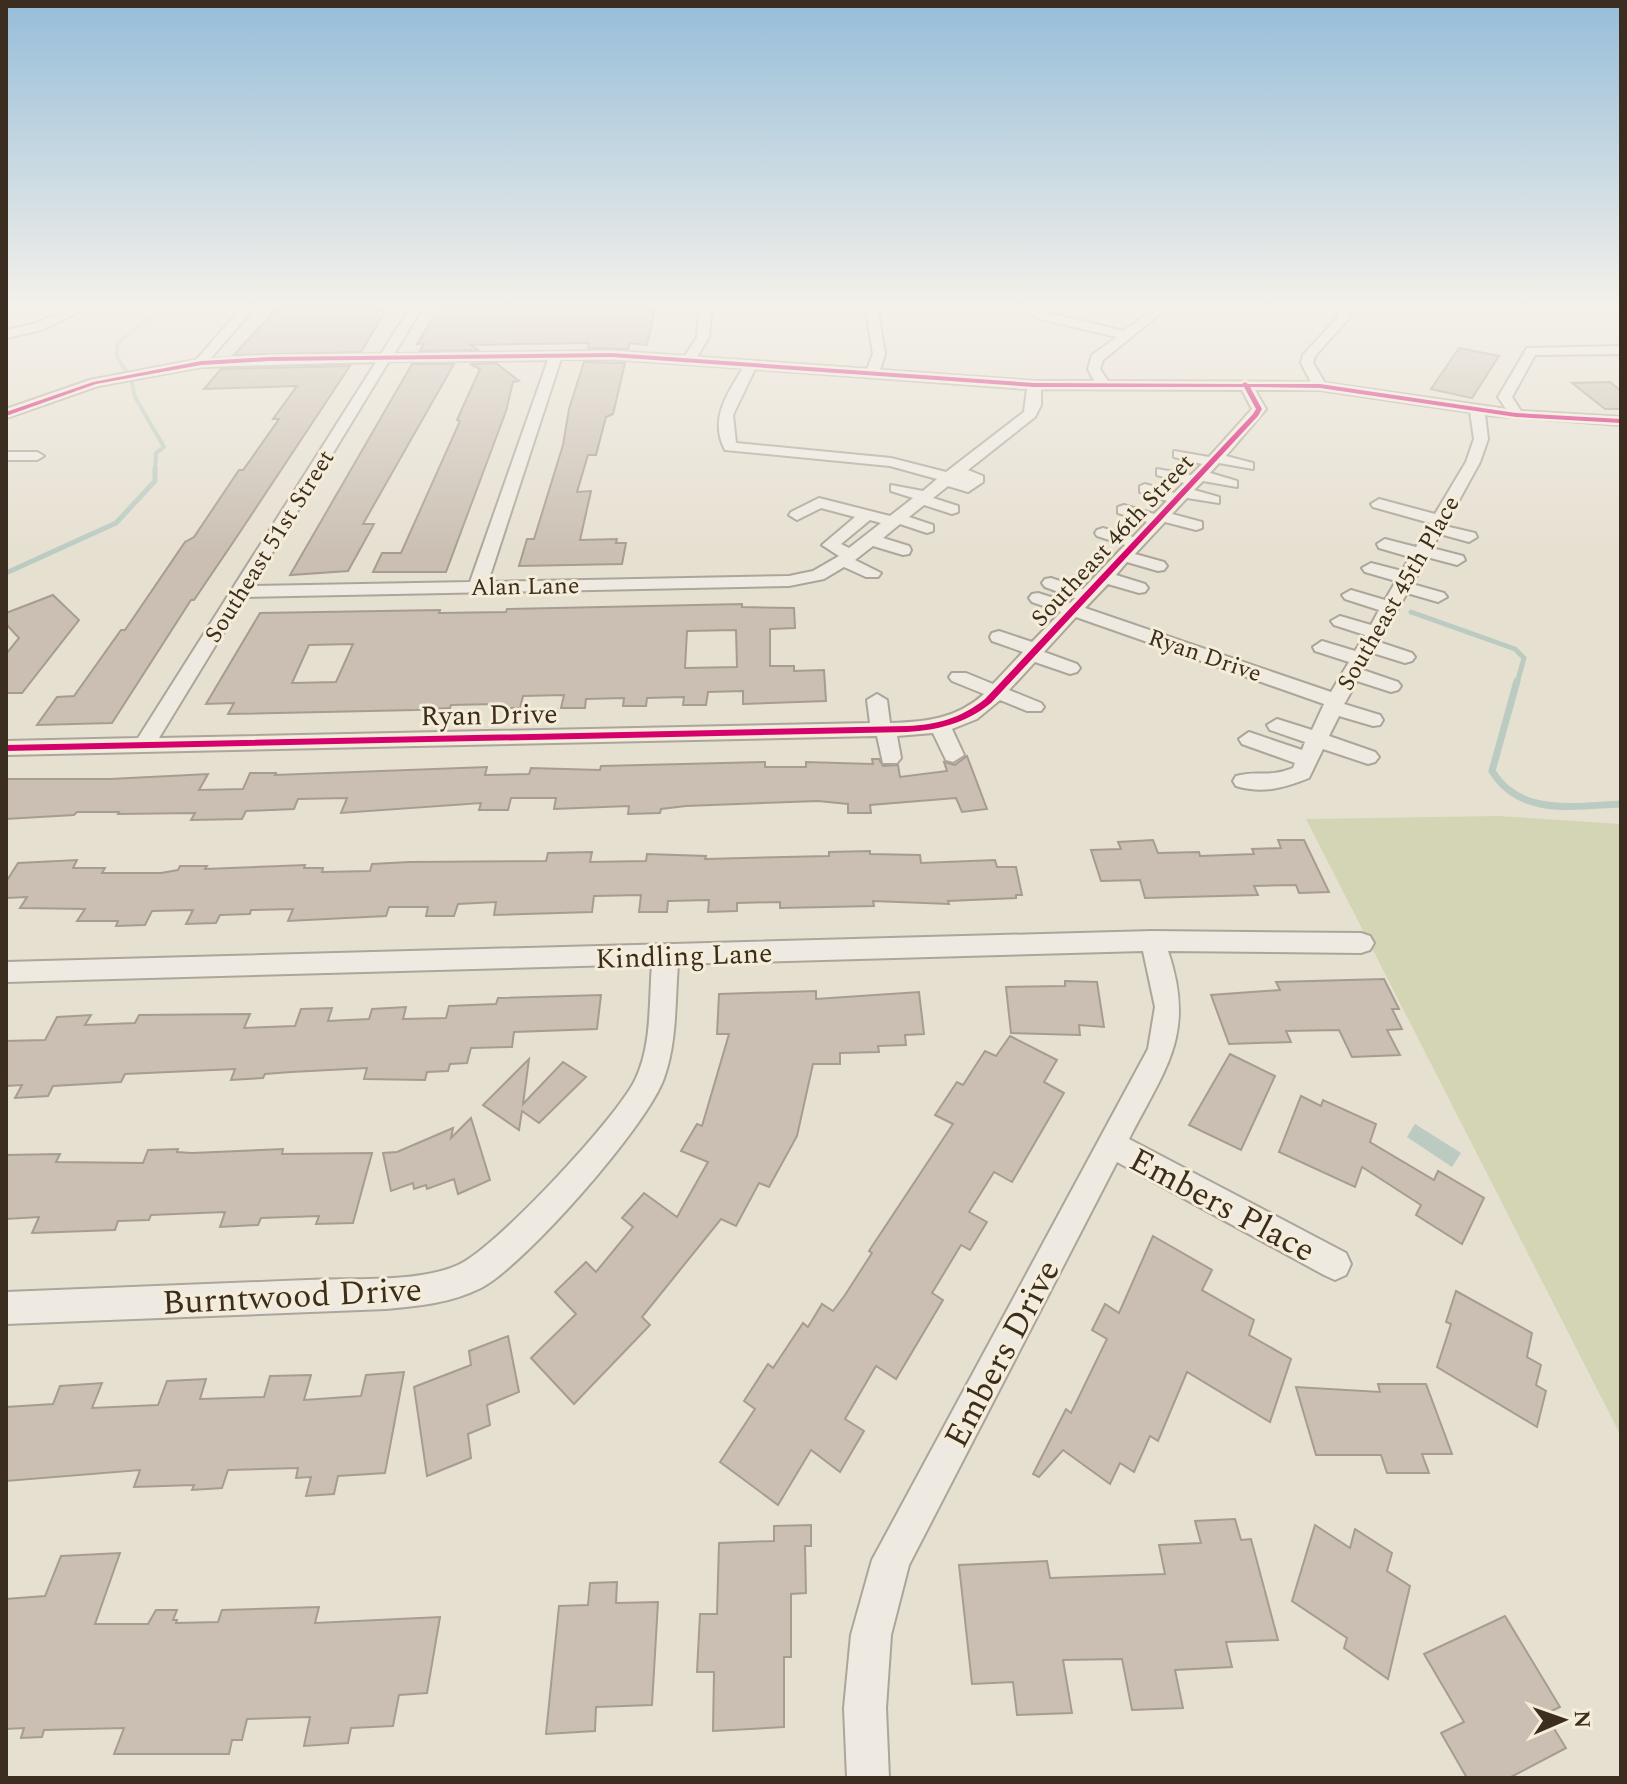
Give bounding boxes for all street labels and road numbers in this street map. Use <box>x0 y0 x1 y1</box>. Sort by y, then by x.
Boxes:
street label: Southeast 51st Street <box>196 443 344 650</box>
street label: Southeast 46th Street <box>1023 446 1203 635</box>
street label: Southeast 45th Place <box>1328 489 1469 698</box>
street label: Alan Lane <box>470 568 580 606</box>
street label: Ryan Drive <box>1143 620 1266 692</box>
street label: Ryan Drive <box>420 693 558 738</box>
street label: Kindling Lane <box>595 932 773 981</box>
street label: Embers Place <box>1120 1135 1325 1277</box>
street label: Embers Drive <box>931 1250 1074 1457</box>
street label: Burntwood Drive <box>161 1264 423 1330</box>

